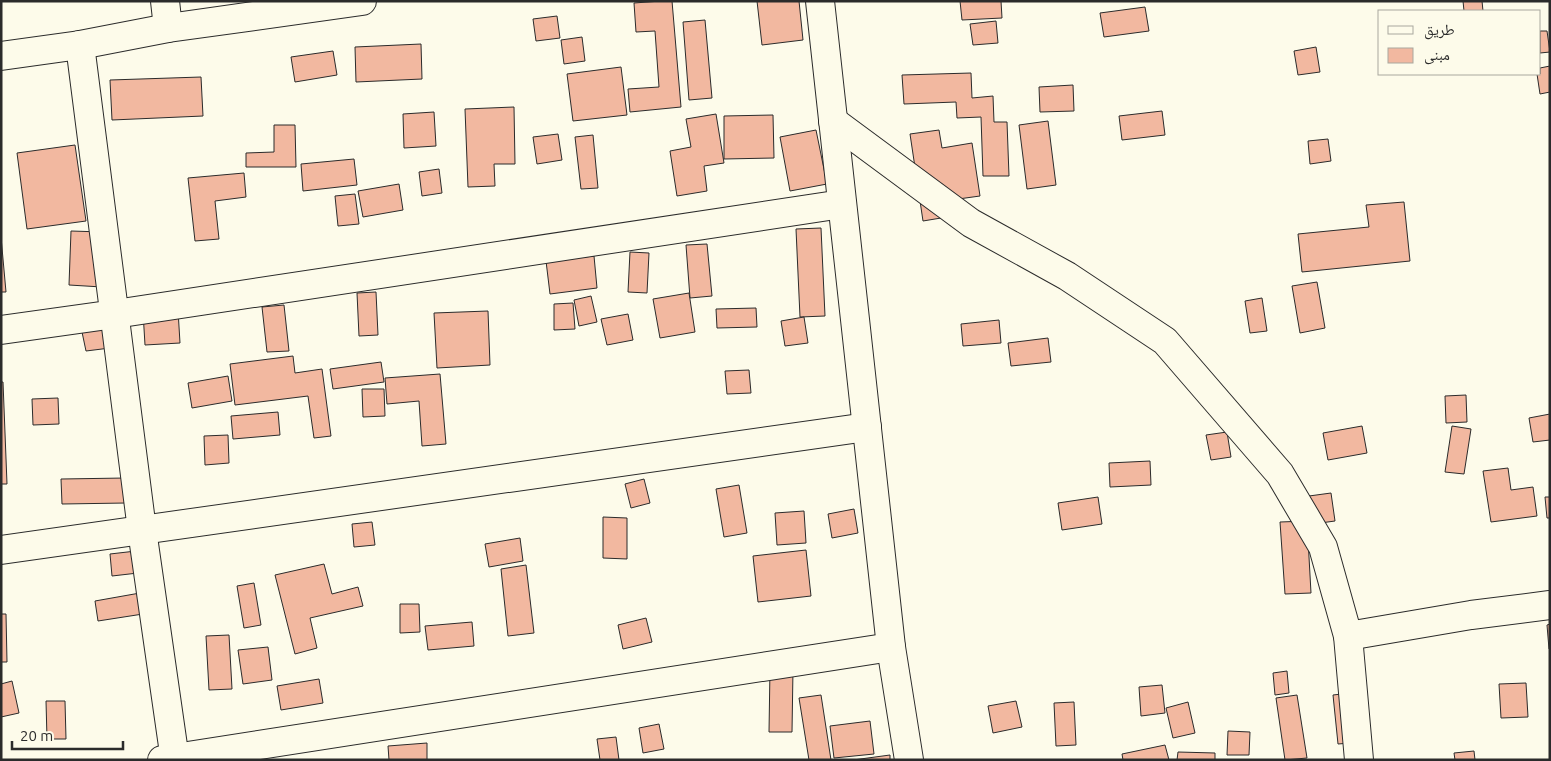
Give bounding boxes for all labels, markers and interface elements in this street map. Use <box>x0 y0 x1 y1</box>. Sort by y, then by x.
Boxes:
legend <box>1378 10 1541 75</box>
text: طريق <box>1424 21 1455 40</box>
text: مبنى <box>1424 46 1450 65</box>
scale bar <box>12 718 124 750</box>
text: 20 m <box>20 727 53 744</box>

